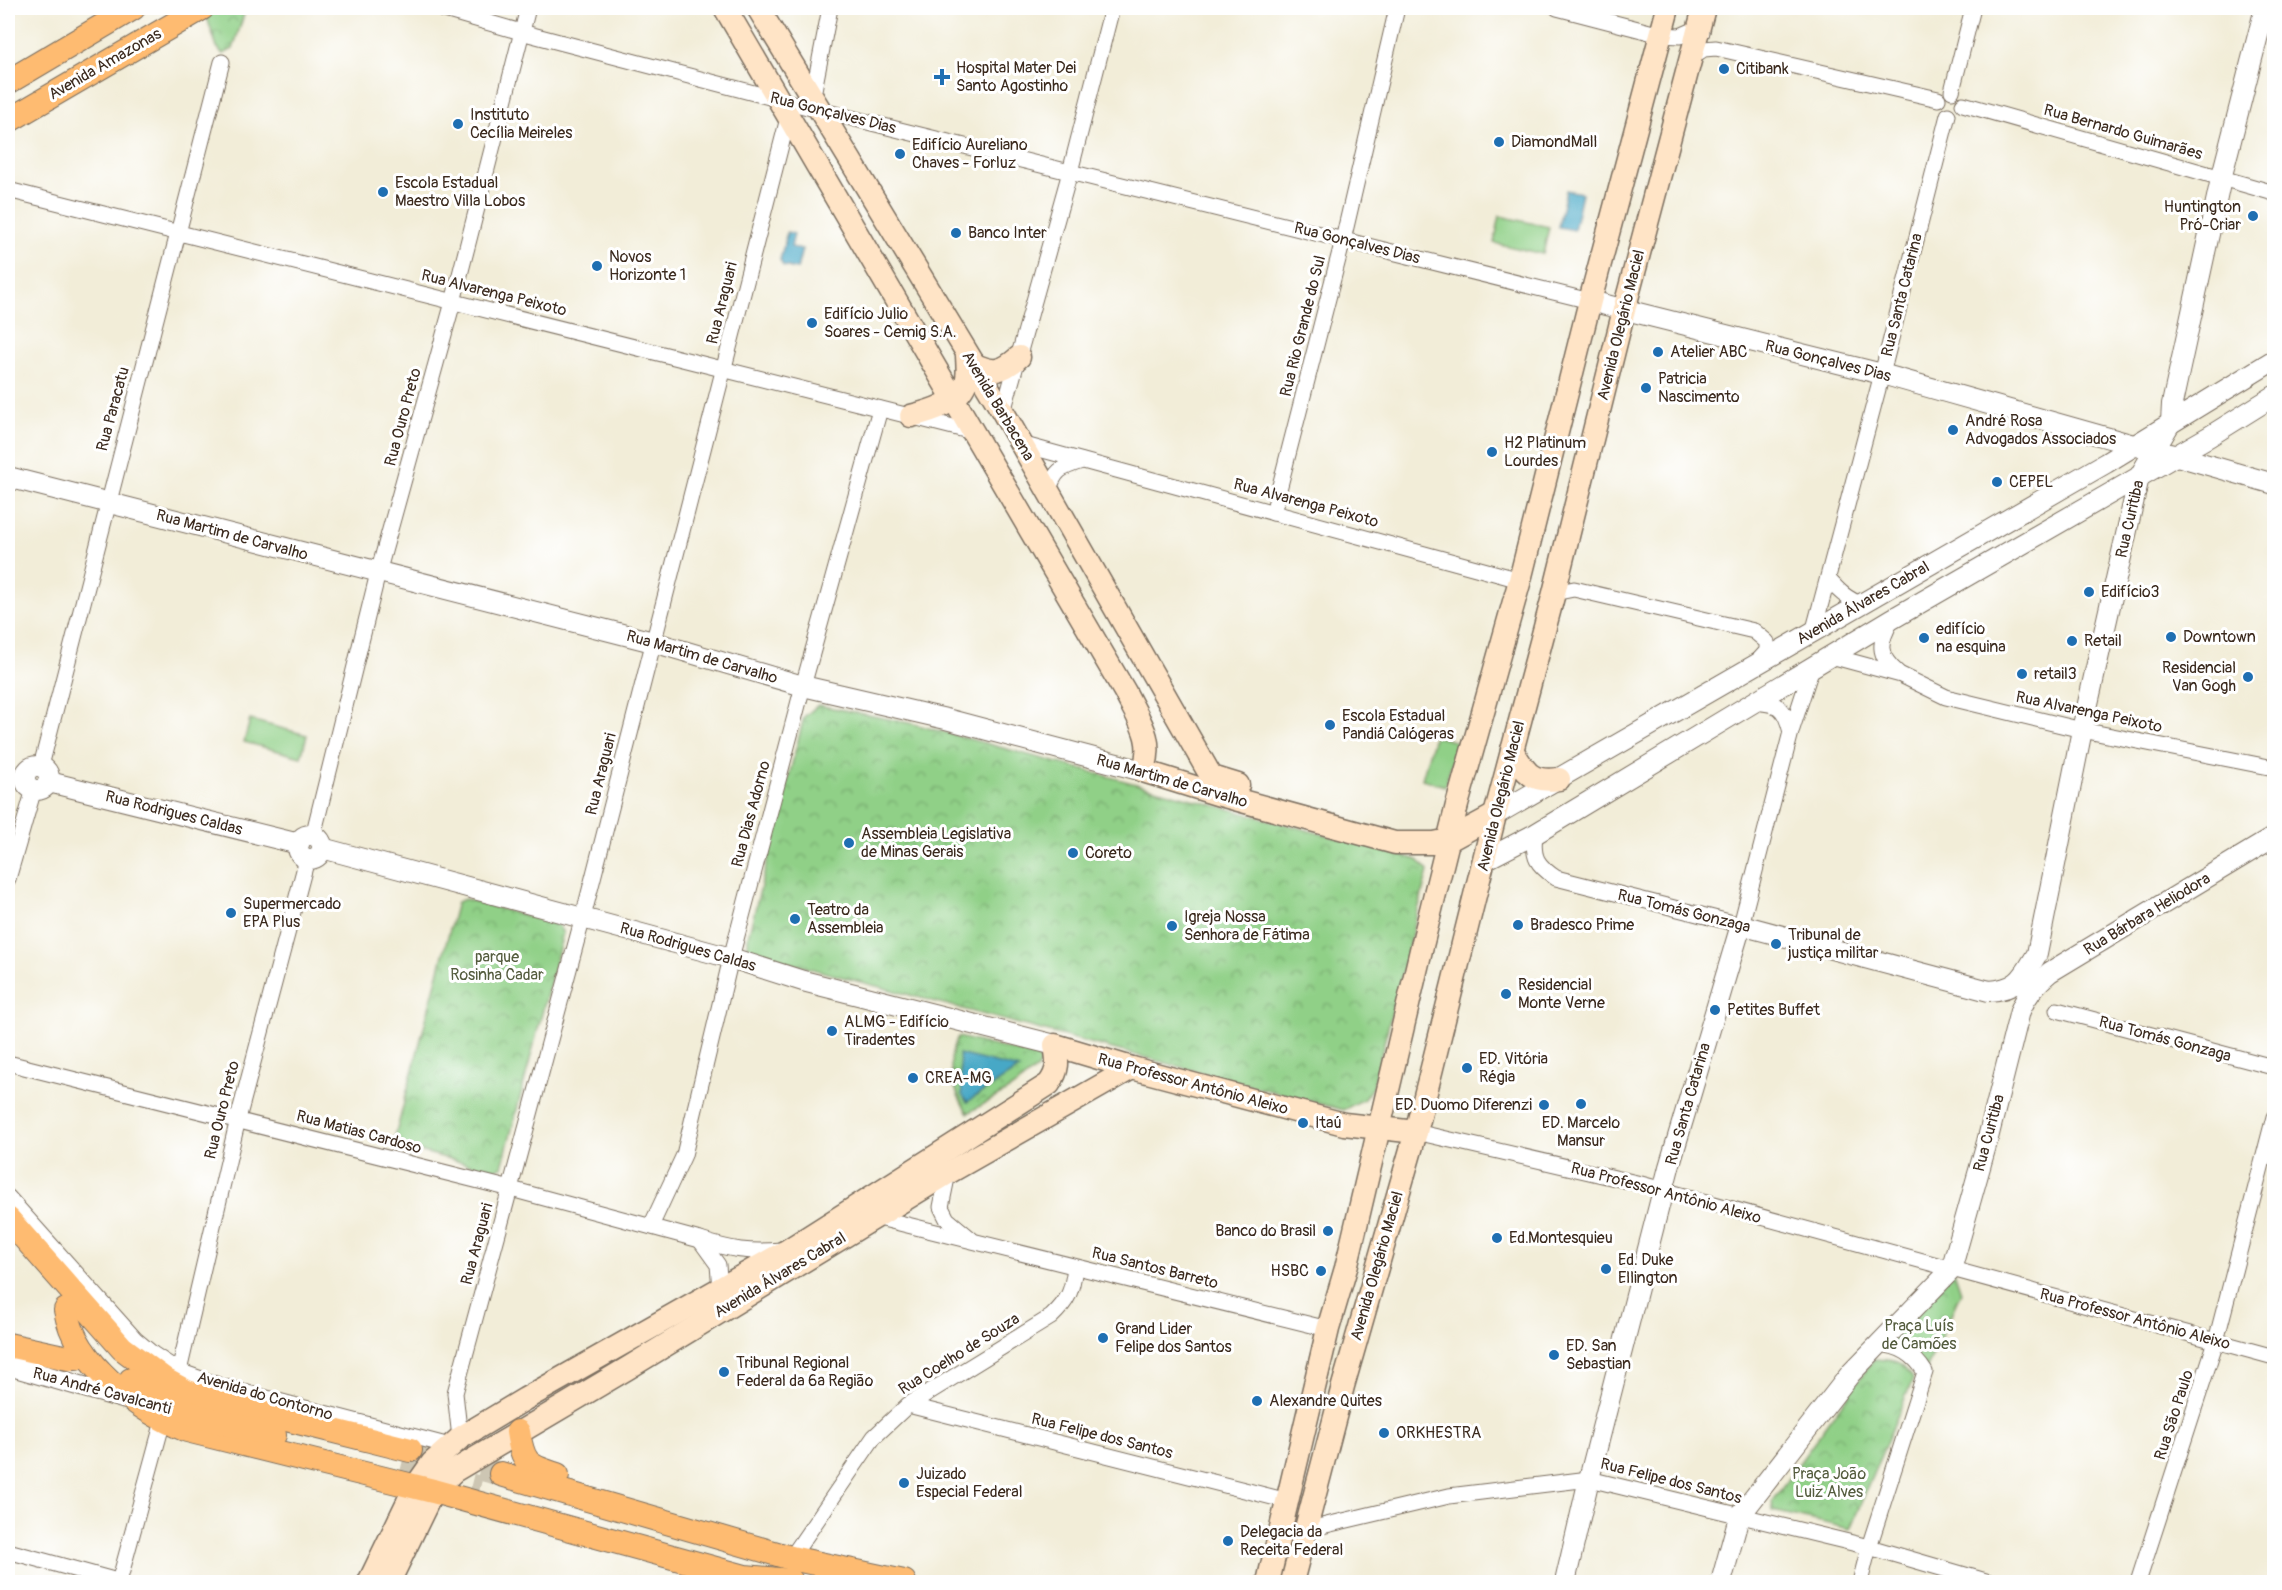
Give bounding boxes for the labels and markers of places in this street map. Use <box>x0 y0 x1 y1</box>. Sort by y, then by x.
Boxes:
place label: Hospital Mater Dei Santo Agostinho <box>956 58 1076 96</box>
place label: Citibank <box>1736 59 1789 79</box>
marker: Citibank <box>1717 62 1731 76</box>
marker: Hospital Mater Dei Santo Agostinho <box>933 68 951 86</box>
place label: Instituto Cecília Meireles <box>470 105 572 143</box>
marker: Instituto Cecília Meireles <box>451 117 465 131</box>
place label: DiamondMall <box>1511 132 1597 152</box>
place label: Edifício Aureliano Chaves - Forluz <box>912 135 1028 173</box>
marker: DiamondMall <box>1492 135 1506 149</box>
marker: Edifício Aureliano Chaves - Forluz <box>893 147 907 161</box>
place label: Escola Estadual Maestro Villa Lobos <box>395 173 525 211</box>
marker: Escola Estadual Maestro Villa Lobos <box>376 185 390 199</box>
place label: Huntington Pró-Criar <box>2164 197 2241 235</box>
marker: Huntington Pró-Criar <box>2246 209 2260 223</box>
place label: Banco Inter <box>968 223 1047 243</box>
marker: Banco Inter <box>949 226 963 240</box>
place label: Novos Horizonte 1 <box>609 247 686 285</box>
marker: Novos Horizonte 1 <box>590 259 604 273</box>
place label: Edifício Julio Soares - Cemig S.A. <box>824 304 956 342</box>
marker: Edifício Julio Soares - Cemig S.A. <box>805 316 819 330</box>
place label: Atelier ABC <box>1670 342 1747 362</box>
marker: Atelier ABC <box>1651 345 1665 359</box>
place label: Patricia Nascimento <box>1658 369 1740 407</box>
marker: Patricia Nascimento <box>1639 381 1653 395</box>
place label: André Rosa Advogados Associados <box>1965 411 2116 449</box>
marker: André Rosa Advogados Associados <box>1946 423 1960 437</box>
place label: H2 Platinum Lourdes <box>1504 433 1586 471</box>
marker: H2 Platinum Lourdes <box>1485 445 1499 459</box>
place label: CEPEL <box>2009 472 2053 492</box>
marker: CEPEL <box>1990 475 2004 489</box>
place label: Edifício3 <box>2101 582 2160 602</box>
marker: Edifício3 <box>2082 585 2096 599</box>
place label: edifício na esquina <box>1936 619 2006 657</box>
place label: Downtown <box>2183 627 2256 647</box>
marker: Downtown <box>2164 630 2178 644</box>
marker: edifício na esquina <box>1917 631 1931 645</box>
place label: Retail <box>2084 631 2122 651</box>
marker: Retail <box>2065 634 2079 648</box>
place label: Residencial Van Gogh <box>2162 658 2236 696</box>
place label: retail3 <box>2034 664 2077 684</box>
marker: retail3 <box>2015 667 2029 681</box>
marker: Residencial Van Gogh <box>2241 670 2255 684</box>
place label: Escola Estadual Pandiá Calógeras <box>1342 706 1454 744</box>
marker: Escola Estadual Pandiá Calógeras <box>1323 718 1337 732</box>
place label: Assembleia Legislativa de Minas Gerais <box>861 824 1011 862</box>
marker: Assembleia Legislativa de Minas Gerais <box>842 836 856 850</box>
place label: Coreto <box>1085 843 1132 863</box>
marker: Coreto <box>1066 846 1080 860</box>
place label: Supermercado EPA Plus <box>243 894 341 932</box>
place label: Teatro da Assembleia <box>807 900 883 938</box>
marker: Supermercado EPA Plus <box>224 906 238 920</box>
place label: Igreja Nossa Senhora de Fátima <box>1184 907 1310 945</box>
marker: Teatro da Assembleia <box>788 912 802 926</box>
place label: Bradesco Prime <box>1530 915 1634 935</box>
marker: Bradesco Prime <box>1511 918 1525 932</box>
marker: Igreja Nossa Senhora de Fátima <box>1165 919 1179 933</box>
place label: Tribunal de justiça militar <box>1787 925 1879 963</box>
marker: Tribunal de justiça militar <box>1769 937 1783 951</box>
place label: Residencial Monte Verne <box>1518 975 1605 1013</box>
marker: Residencial Monte Verne <box>1499 987 1513 1001</box>
place label: Petites Buffet <box>1727 1000 1820 1020</box>
marker: Petites Buffet <box>1708 1003 1722 1017</box>
place label: ALMG - Edifício Tiradentes <box>844 1012 949 1050</box>
marker: ALMG - Edifício Tiradentes <box>825 1024 839 1038</box>
place label: ED. Vitória Régia <box>1479 1049 1548 1087</box>
marker: ED. Vitória Régia <box>1460 1061 1474 1075</box>
place label: CREA-MG <box>925 1068 992 1088</box>
marker: CREA-MG <box>906 1071 920 1085</box>
place label: ED. Duomo Diferenzi <box>1395 1095 1532 1115</box>
marker: ED. Marcelo Mansur <box>1574 1097 1588 1111</box>
marker: ED. Duomo Diferenzi <box>1537 1098 1551 1112</box>
place label: Itaú <box>1315 1113 1342 1133</box>
place label: ED. Marcelo Mansur <box>1542 1113 1621 1151</box>
marker: Itaú <box>1296 1116 1310 1130</box>
place label: Banco do Brasil <box>1215 1221 1316 1241</box>
marker: Banco do Brasil <box>1321 1224 1335 1238</box>
place label: Ed.Montesquieu <box>1509 1228 1613 1248</box>
marker: Ed.Montesquieu <box>1490 1231 1504 1245</box>
place label: Ed. Duke Ellington <box>1618 1250 1678 1288</box>
place label: HSBC <box>1271 1261 1309 1281</box>
marker: Ed. Duke Ellington <box>1599 1262 1613 1276</box>
marker: HSBC <box>1314 1264 1328 1278</box>
place label: Grand Lider Felipe dos Santos <box>1115 1319 1232 1357</box>
marker: Grand Lider Felipe dos Santos <box>1096 1331 1110 1345</box>
place label: ED. San Sebastian <box>1566 1336 1631 1374</box>
marker: ED. San Sebastian <box>1547 1348 1561 1362</box>
place label: Tribunal Regional Federal da 6ª Região <box>736 1353 874 1391</box>
marker: Tribunal Regional Federal da 6ª Região <box>717 1365 731 1379</box>
place label: Alexandre Quites <box>1269 1391 1382 1411</box>
marker: Alexandre Quites <box>1250 1394 1264 1408</box>
place label: ORKHESTRA <box>1396 1423 1481 1443</box>
marker: ORKHESTRA <box>1377 1426 1391 1440</box>
place label: Juizado Especial Federal <box>916 1464 1023 1502</box>
marker: Juizado Especial Federal <box>897 1476 911 1490</box>
place label: Delegacia da Receita Federal <box>1240 1522 1343 1560</box>
marker: Delegacia da Receita Federal <box>1221 1534 1235 1548</box>

